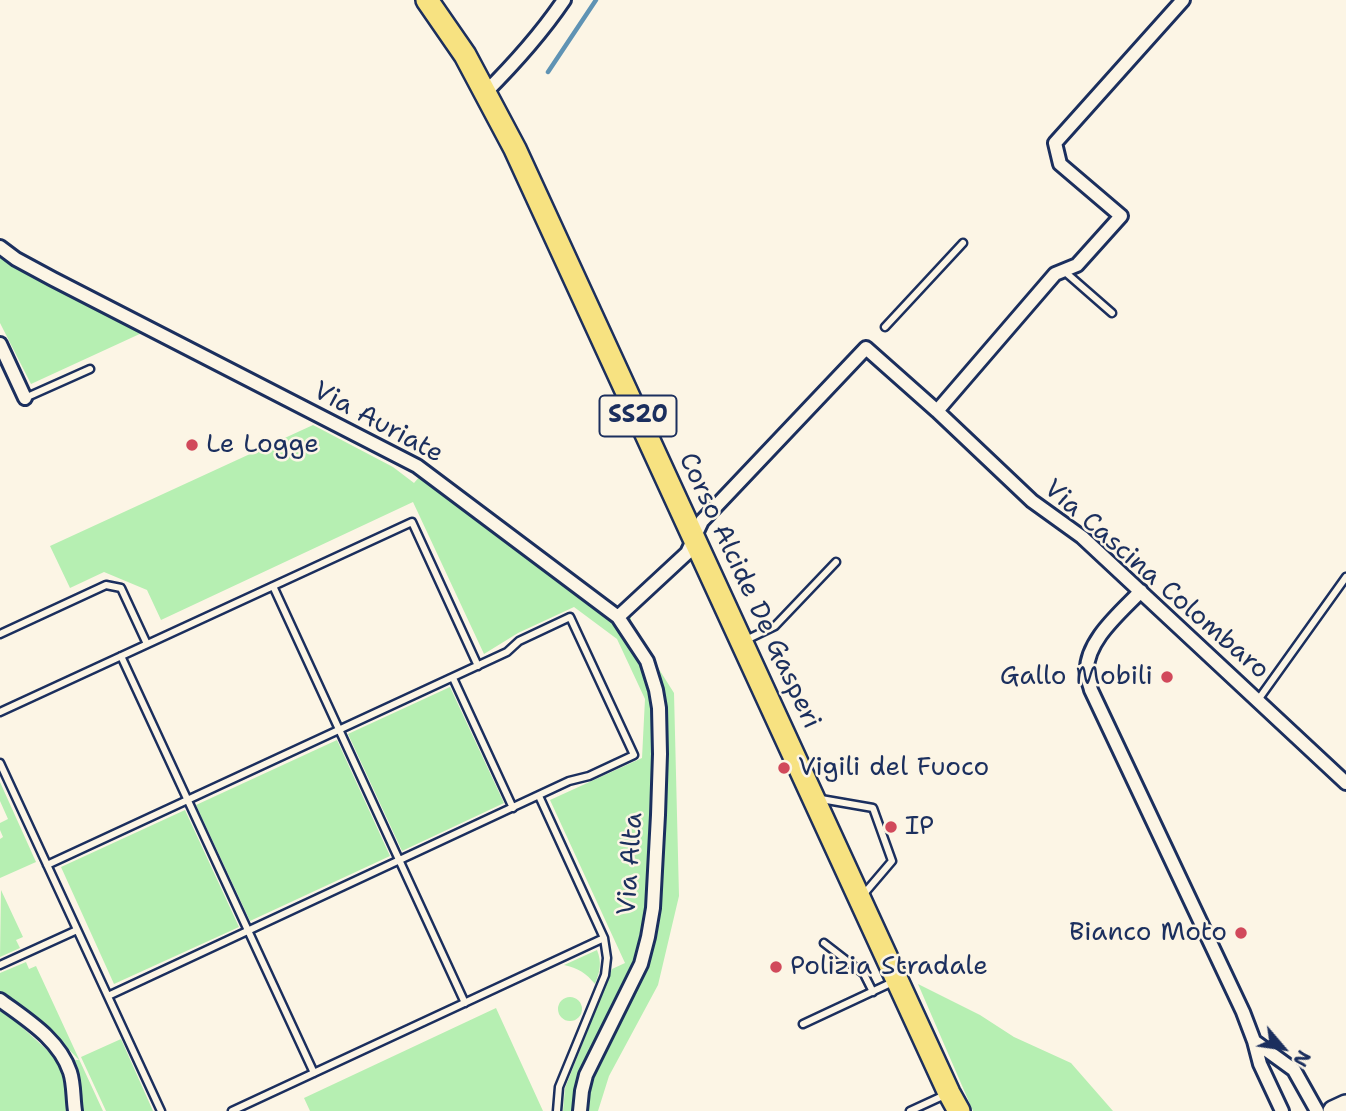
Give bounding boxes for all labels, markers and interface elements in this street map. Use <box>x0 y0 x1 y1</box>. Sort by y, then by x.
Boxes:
street label: Via Auriate <box>308 376 448 470</box>
road number: SS20 <box>600 396 676 436</box>
place label: Le Logge <box>206 429 319 461</box>
marker: Le Logge <box>184 437 200 453</box>
street label: Corso Alcide De Gasperi <box>671 448 827 734</box>
street label: Via Cascina Colombaro <box>1037 474 1275 686</box>
place label: Gallo Mobili <box>1000 661 1153 693</box>
marker: Gallo Mobili <box>1159 669 1175 685</box>
place label: Vigili del Fuoco <box>798 752 989 784</box>
marker: Vigili del Fuoco <box>776 760 792 776</box>
place label: IP <box>905 811 934 843</box>
street label: Via Alta <box>612 812 650 916</box>
marker: IP <box>883 819 899 835</box>
place label: Bianco Moto <box>1069 917 1227 949</box>
marker: Bianco Moto <box>1233 925 1249 941</box>
place label: Polizia Stradale <box>790 951 988 983</box>
marker: Polizia Stradale <box>768 959 784 975</box>
north arrow <box>1248 1013 1318 1083</box>
text: N <box>1287 1046 1316 1071</box>

